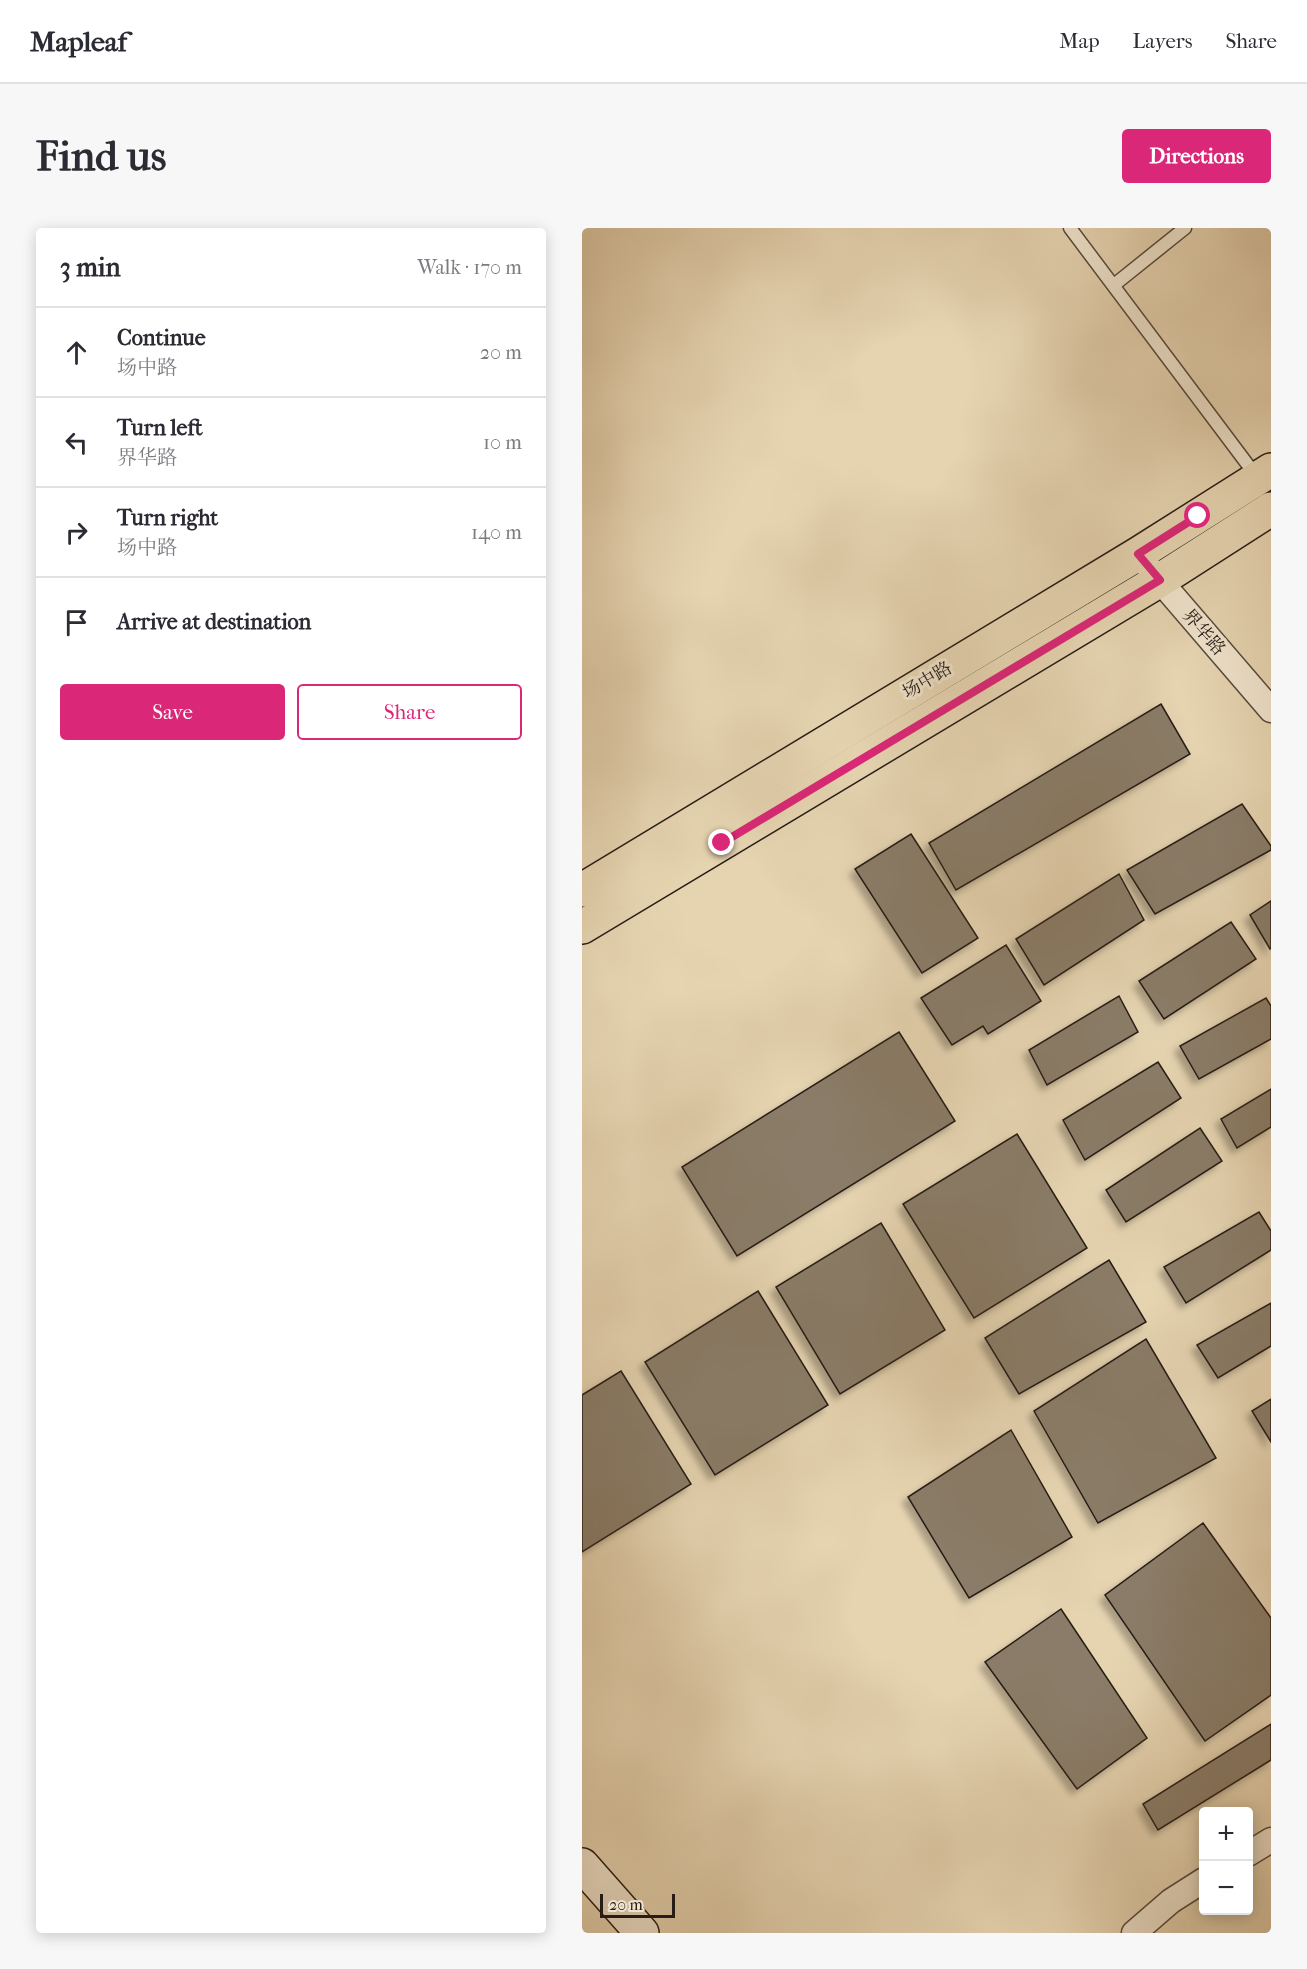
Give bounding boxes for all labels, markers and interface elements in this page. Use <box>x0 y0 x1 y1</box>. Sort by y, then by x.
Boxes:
text: Mapleaf <box>30 25 127 58</box>
text: Map <box>1059 29 1100 53</box>
text: Layers <box>1133 29 1192 53</box>
text: Share <box>1225 29 1277 53</box>
button: Directions <box>1122 129 1271 183</box>
text: Find us <box>36 132 166 181</box>
text: 3 min <box>60 252 121 283</box>
text: Walk · 170 m <box>417 256 522 279</box>
text: Continue <box>117 325 206 351</box>
icon: ahead <box>60 336 93 369</box>
text: 20 m <box>480 341 522 364</box>
text: 场中路 <box>117 356 177 379</box>
text: Turn left <box>117 415 203 441</box>
icon: left <box>60 426 93 459</box>
text: 10 m <box>483 431 522 454</box>
text: 界华路 <box>117 446 177 469</box>
route start <box>1184 502 1210 528</box>
text: Turn right <box>117 505 218 531</box>
icon: right <box>60 516 93 549</box>
text: 140 m <box>471 521 522 544</box>
text: 场中路 <box>117 536 177 559</box>
street label: 界华路 <box>1178 605 1229 660</box>
icon: arrive <box>60 606 93 639</box>
text: Arrive at destination <box>117 609 311 635</box>
street label: 场中路 <box>899 658 956 703</box>
button: Save <box>60 684 285 740</box>
button: Share <box>297 684 522 740</box>
route end <box>708 829 734 855</box>
map controls <box>1199 1807 1253 1915</box>
button: + <box>1199 1807 1253 1861</box>
button: − <box>1199 1861 1253 1915</box>
scale bar <box>600 1891 675 1918</box>
text: 20 m <box>609 1895 643 1914</box>

